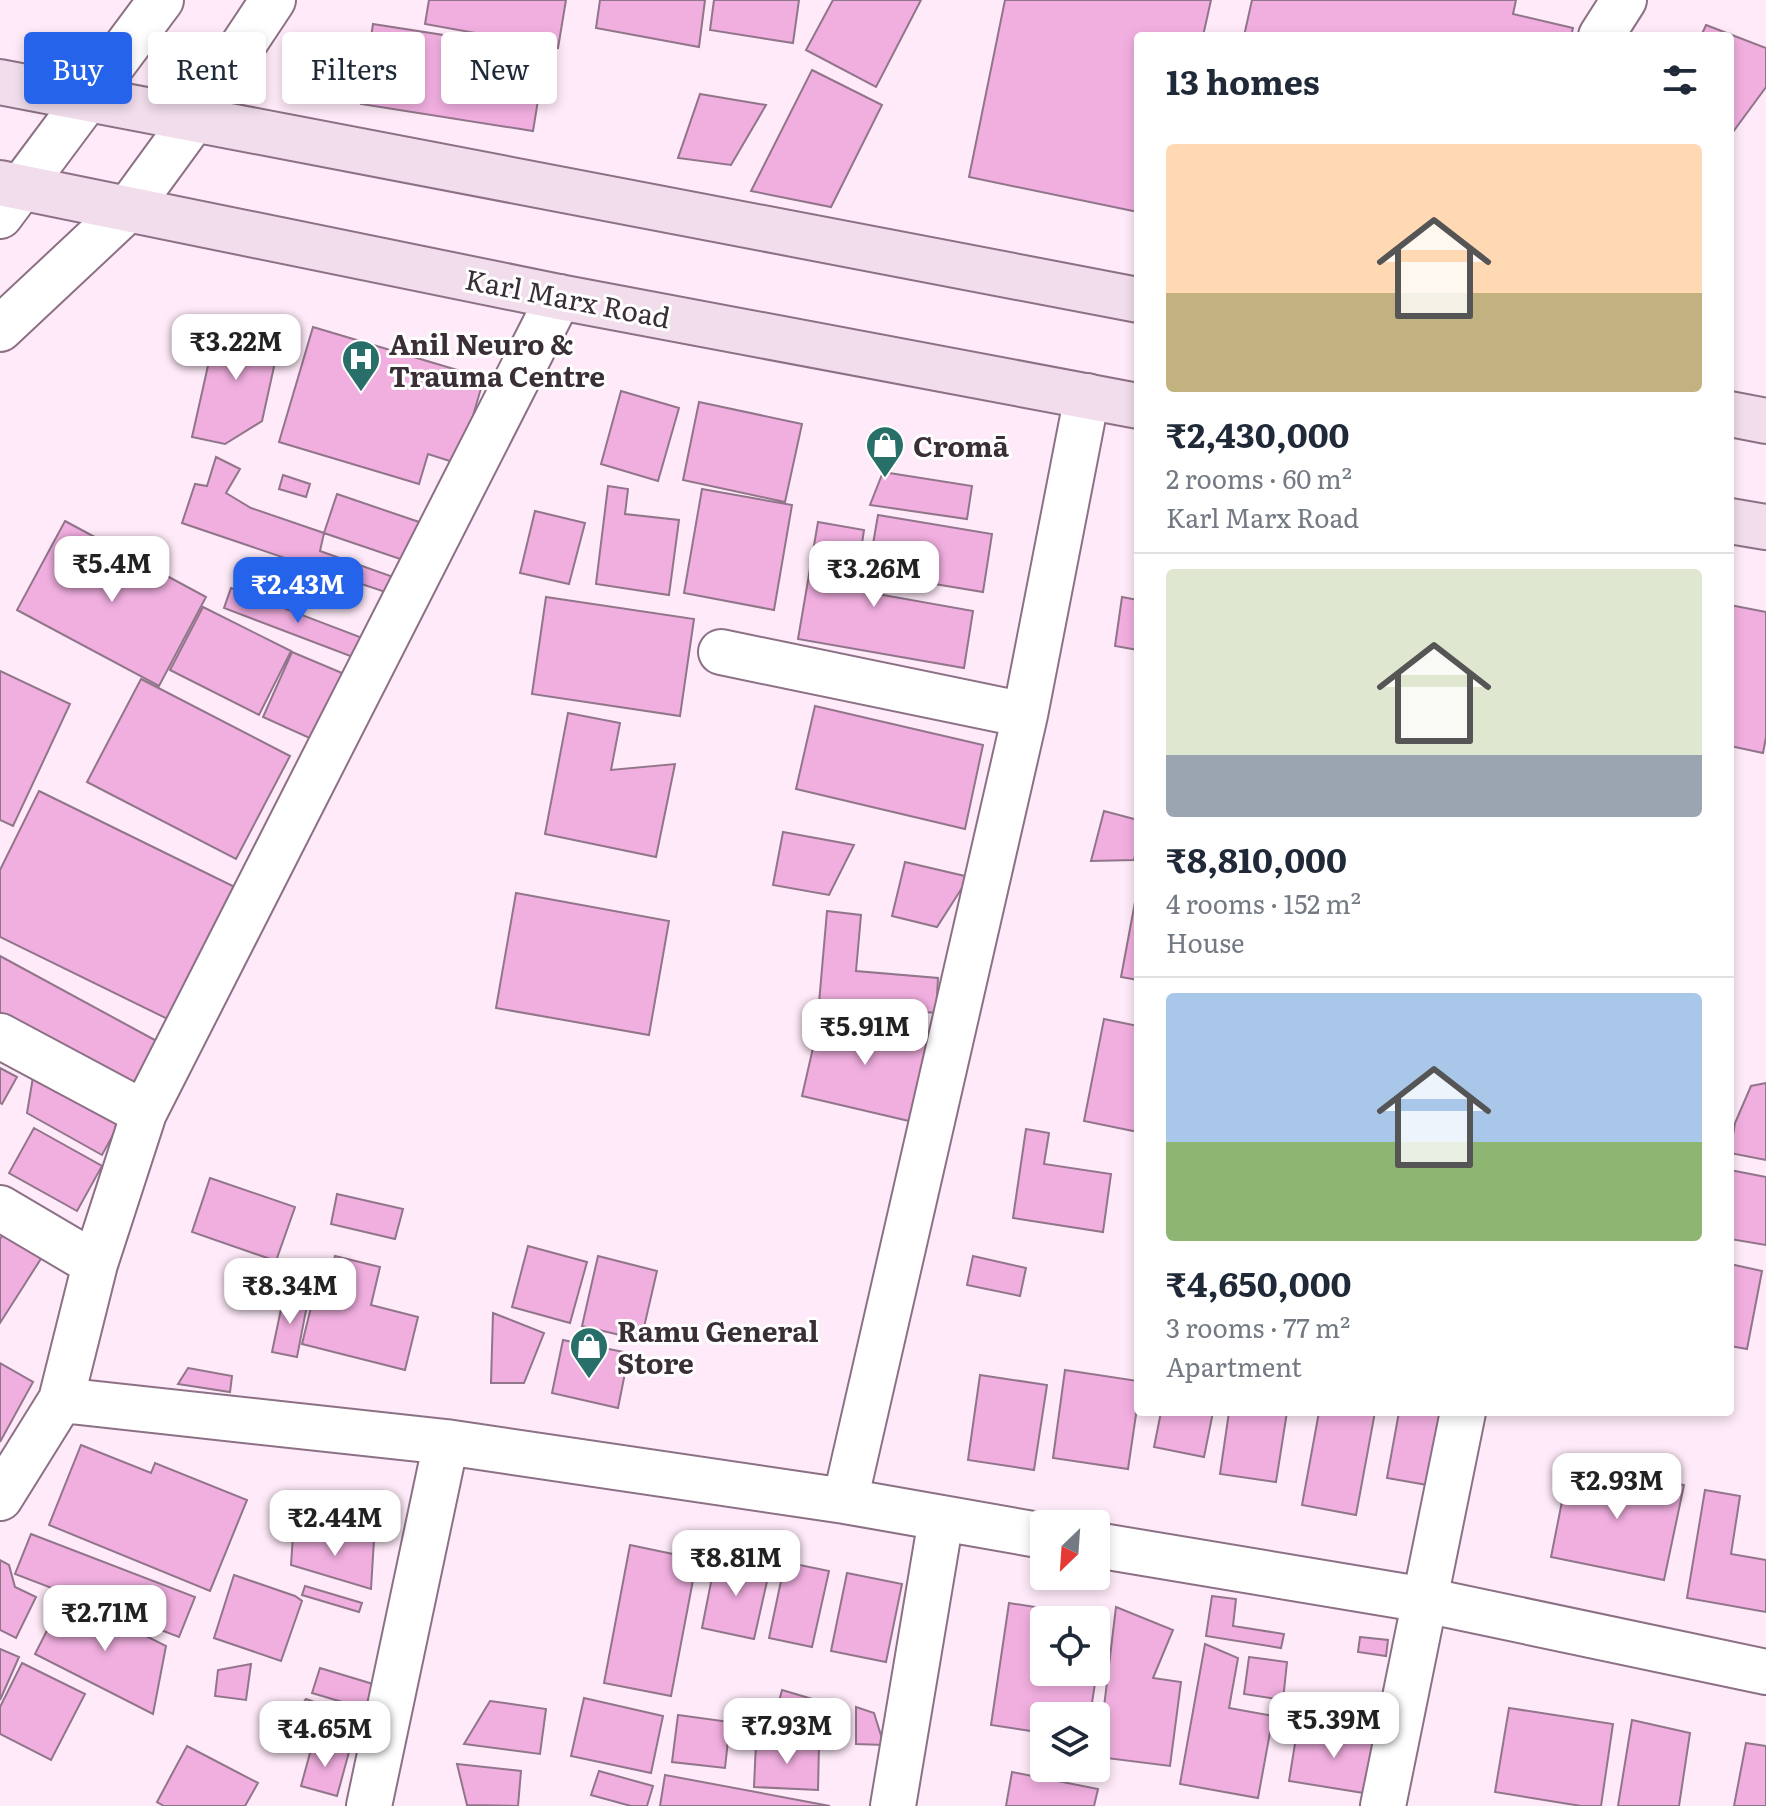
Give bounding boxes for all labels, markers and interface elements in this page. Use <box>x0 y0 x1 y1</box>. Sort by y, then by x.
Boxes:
chip: Buy <box>24 32 132 104</box>
chip: Rent <box>148 32 266 104</box>
chip: Filters <box>282 32 425 104</box>
chip: New <box>441 32 557 104</box>
text: 13 homes <box>1166 55 1320 105</box>
icon: filters <box>1658 58 1702 102</box>
icon: home <box>1362 196 1506 340</box>
street label: Karl Marx Road <box>462 257 674 337</box>
pin: ₹3.22M <box>171 314 301 382</box>
text: ₹3.22M <box>190 320 282 359</box>
place label: Anil Neuro & Trauma Centre <box>389 322 605 396</box>
hospital icon: Anil Neuro & Trauma Centre <box>340 338 382 393</box>
text: ₹2,430,000 <box>1166 408 1350 458</box>
shop icon: Cromā <box>864 424 906 479</box>
place label: Cromā <box>913 424 1010 466</box>
text: 2 rooms · 60 m² <box>1166 458 1352 497</box>
text: Karl Marx Road <box>1166 497 1359 536</box>
pin: ₹5.4M <box>56 536 168 604</box>
pin: ₹3.26M <box>809 541 939 609</box>
text: ₹5.4M <box>72 542 152 581</box>
text: ₹3.26M <box>827 547 921 586</box>
pin: ₹2.43M <box>233 557 363 625</box>
text: ₹2.43M <box>251 563 345 602</box>
icon: home <box>1362 621 1506 765</box>
text: ₹8,810,000 <box>1166 833 1347 883</box>
text: 4 rooms · 152 m² <box>1166 883 1361 922</box>
text: House <box>1166 922 1244 961</box>
pin: ₹5.91M <box>800 999 930 1067</box>
text: ₹5.91M <box>820 1005 910 1044</box>
icon: home <box>1362 1045 1506 1189</box>
text: ₹4,650,000 <box>1166 1257 1352 1307</box>
pin: ₹8.34M <box>225 1258 355 1326</box>
text: ₹8.34M <box>242 1264 338 1303</box>
text: 3 rooms · 77 m² <box>1166 1307 1350 1346</box>
place label: Ramu General Store <box>617 1309 819 1383</box>
shop icon: Ramu General Store <box>568 1325 610 1380</box>
text: Apartment <box>1166 1346 1302 1385</box>
pin: ₹2.93M <box>1552 1453 1682 1521</box>
text: ₹2.93M <box>1570 1459 1664 1498</box>
pin: ₹2.44M <box>270 1490 400 1558</box>
text: ₹2.44M <box>288 1496 382 1535</box>
north arrow <box>1030 1510 1110 1590</box>
map controls <box>1030 1510 1110 1782</box>
pin: ₹8.81M <box>671 1530 801 1598</box>
text: ₹8.81M <box>690 1536 782 1575</box>
pin: ₹2.71M <box>40 1585 170 1653</box>
text: ₹2.71M <box>61 1591 149 1630</box>
button: locate <box>1030 1606 1110 1686</box>
pin: ₹5.39M <box>1269 1692 1399 1760</box>
pin: ₹7.93M <box>722 1698 852 1766</box>
text: ₹5.39M <box>1287 1698 1381 1737</box>
pin: ₹4.65M <box>260 1701 390 1769</box>
button: layers <box>1030 1702 1110 1782</box>
text: ₹7.93M <box>742 1704 832 1743</box>
text: ₹4.65M <box>277 1707 373 1746</box>

